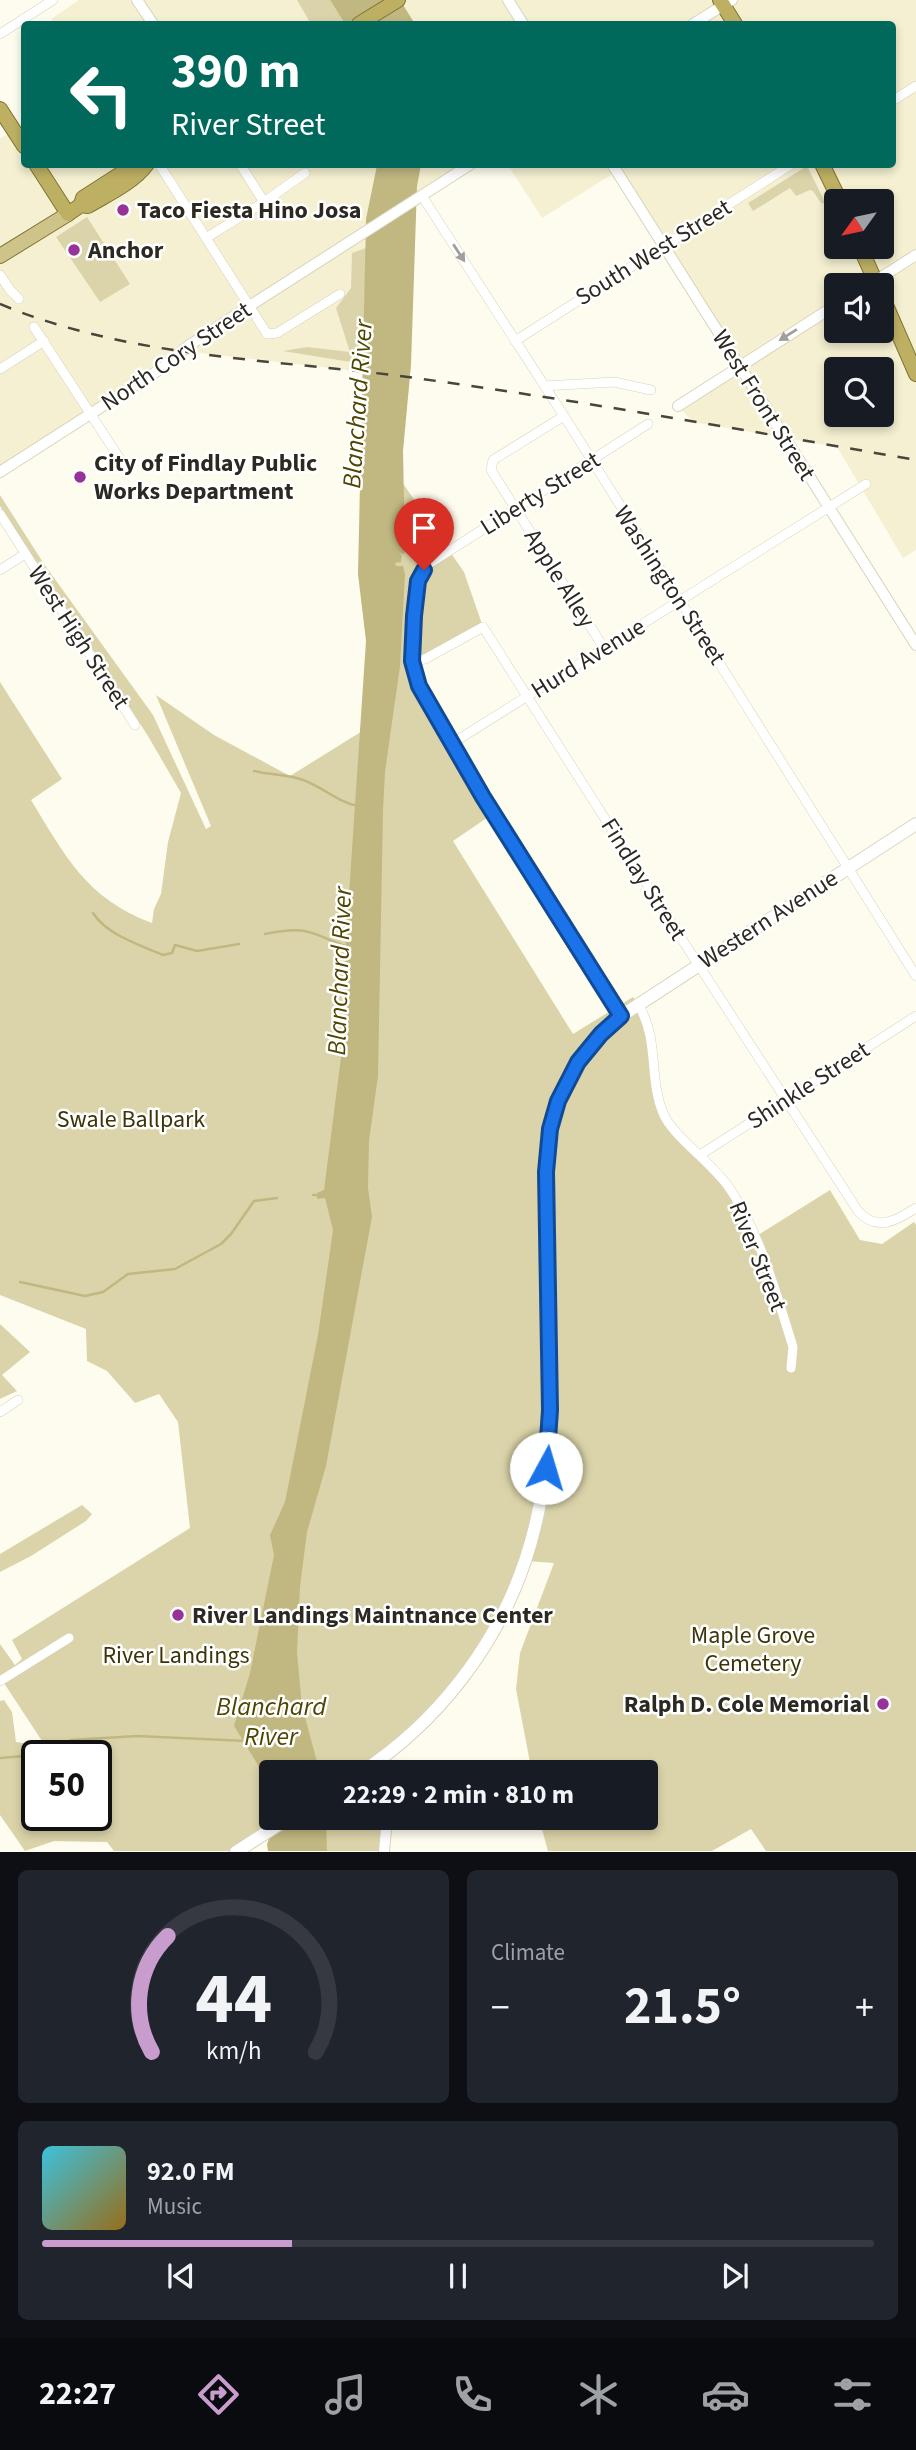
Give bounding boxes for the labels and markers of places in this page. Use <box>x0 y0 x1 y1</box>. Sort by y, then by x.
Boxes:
place label: Taco Fiesta Hino Josa <box>137 193 361 228</box>
marker: Taco Fiesta Hino Josa <box>115 202 131 218</box>
place label: Anchor <box>87 233 164 268</box>
marker: Anchor <box>66 242 82 258</box>
place label: City of Findlay Public Works Department <box>94 446 317 509</box>
marker: City of Findlay Public Works Department <box>72 469 88 485</box>
pin <box>394 498 454 570</box>
place label: River Landings Maintnance Center <box>192 1598 553 1633</box>
marker: River Landings Maintnance Center <box>170 1607 186 1623</box>
place label: Ralph D. Cole Memorial <box>624 1687 869 1722</box>
marker: Ralph D. Cole Memorial <box>875 1696 891 1712</box>

